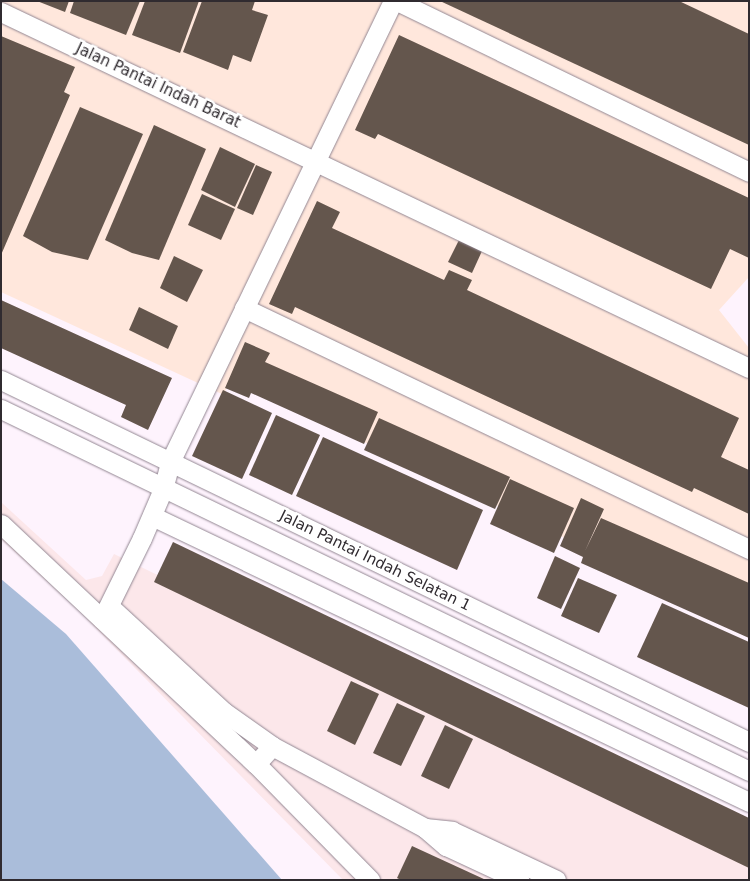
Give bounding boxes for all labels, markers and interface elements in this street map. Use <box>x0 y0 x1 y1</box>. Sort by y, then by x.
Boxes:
street label: Jalan Pantai Indah Barat <box>73 40 243 132</box>
street label: Jalan Pantai Indah Selatan 1 <box>277 507 473 615</box>

